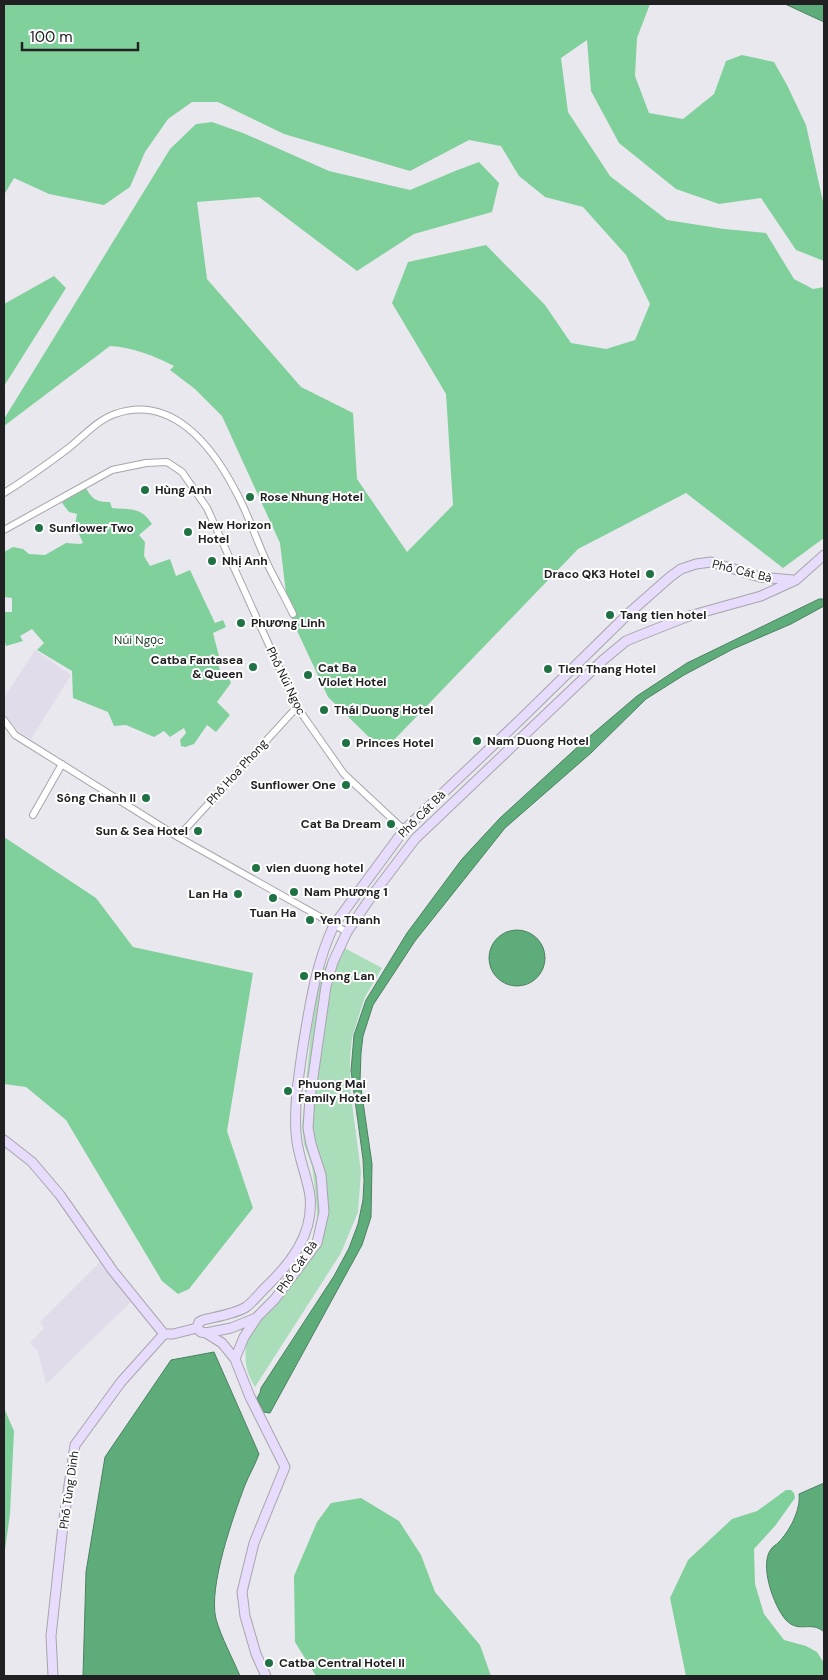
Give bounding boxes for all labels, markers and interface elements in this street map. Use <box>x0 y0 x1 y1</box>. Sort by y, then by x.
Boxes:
scale bar <box>22 20 139 52</box>
text: 100 m <box>30 27 73 47</box>
place label: Hùng Anh <box>155 482 212 498</box>
marker: Hùng Anh <box>139 484 151 496</box>
place label: Rose Nhung Hotel <box>260 489 363 505</box>
marker: Rose Nhung Hotel <box>244 491 256 503</box>
place label: New Horizon Hotel <box>198 517 271 547</box>
place label: Sunflower Two <box>49 520 134 536</box>
marker: Sunflower Two <box>33 522 45 534</box>
marker: New Horizon Hotel <box>182 526 194 538</box>
place label: Nhị Anh <box>222 553 268 569</box>
marker: Nhị Anh <box>206 555 218 567</box>
street label: Phố Cát Bà <box>711 556 773 586</box>
place label: Draco QK3 Hotel <box>544 566 640 582</box>
marker: Draco QK3 Hotel <box>644 568 656 580</box>
place label: Tang tien hotel <box>620 607 706 623</box>
marker: Tang tien hotel <box>604 609 616 621</box>
place label: Phương Linh <box>251 615 325 631</box>
marker: Phương Linh <box>235 617 247 629</box>
park label: Núi Ngọc <box>114 632 164 648</box>
street label: Phố Núi Ngọc <box>263 644 309 718</box>
place label: Catba Fantasea & Queen <box>151 652 243 682</box>
place label: Cat Ba Violet Hotel <box>318 660 387 690</box>
marker: Catba Fantasea & Queen <box>247 661 259 673</box>
place label: Tien Thang Hotel <box>558 661 656 677</box>
marker: Tien Thang Hotel <box>542 663 554 675</box>
marker: Cat Ba Violet Hotel <box>302 669 314 681</box>
place label: Thái Duong Hotel <box>334 702 433 718</box>
marker: Thái Duong Hotel <box>318 704 330 716</box>
place label: Nam Duong Hotel <box>487 733 589 749</box>
street label: Phố Hoa Phong <box>203 735 271 808</box>
place label: Princes Hotel <box>356 735 434 751</box>
marker: Nam Duong Hotel <box>471 735 483 747</box>
marker: Princes Hotel <box>340 737 352 749</box>
place label: Sunflower One <box>251 777 336 793</box>
marker: Sunflower One <box>340 779 352 791</box>
street label: Phố Cát Bà <box>395 787 449 841</box>
place label: Sông Chanh II <box>57 790 136 806</box>
marker: Sông Chanh II <box>140 792 152 804</box>
place label: Cat Ba Dream <box>301 816 381 832</box>
marker: Cat Ba Dream <box>385 818 397 830</box>
place label: Sun & Sea Hotel <box>96 823 188 839</box>
marker: Sun & Sea Hotel <box>192 825 204 837</box>
place label: vien duong hotel <box>266 860 363 876</box>
marker: vien duong hotel <box>250 862 262 874</box>
place label: Nam Phương 1 <box>304 884 388 900</box>
place label: Lan Ha <box>188 886 228 902</box>
marker: Nam Phương 1 <box>288 886 300 898</box>
marker: Lan Ha <box>232 888 244 900</box>
marker: Tuan Ha <box>267 892 279 904</box>
place label: Tuan Ha <box>250 905 296 921</box>
place label: Yen Thanh <box>320 912 380 928</box>
marker: Yen Thanh <box>304 914 316 926</box>
place label: Phong Lan <box>314 968 375 984</box>
marker: Phong Lan <box>298 970 310 982</box>
place label: Phuong Mai Family Hotel <box>298 1076 370 1106</box>
marker: Phuong Mai Family Hotel <box>282 1085 294 1097</box>
street label: Phố Cát Bà <box>273 1238 321 1296</box>
street label: Phố Tùng Dinh <box>56 1450 82 1530</box>
place label: Catba Central Hotel II <box>279 1655 405 1671</box>
marker: Catba Central Hotel II <box>263 1657 275 1669</box>

